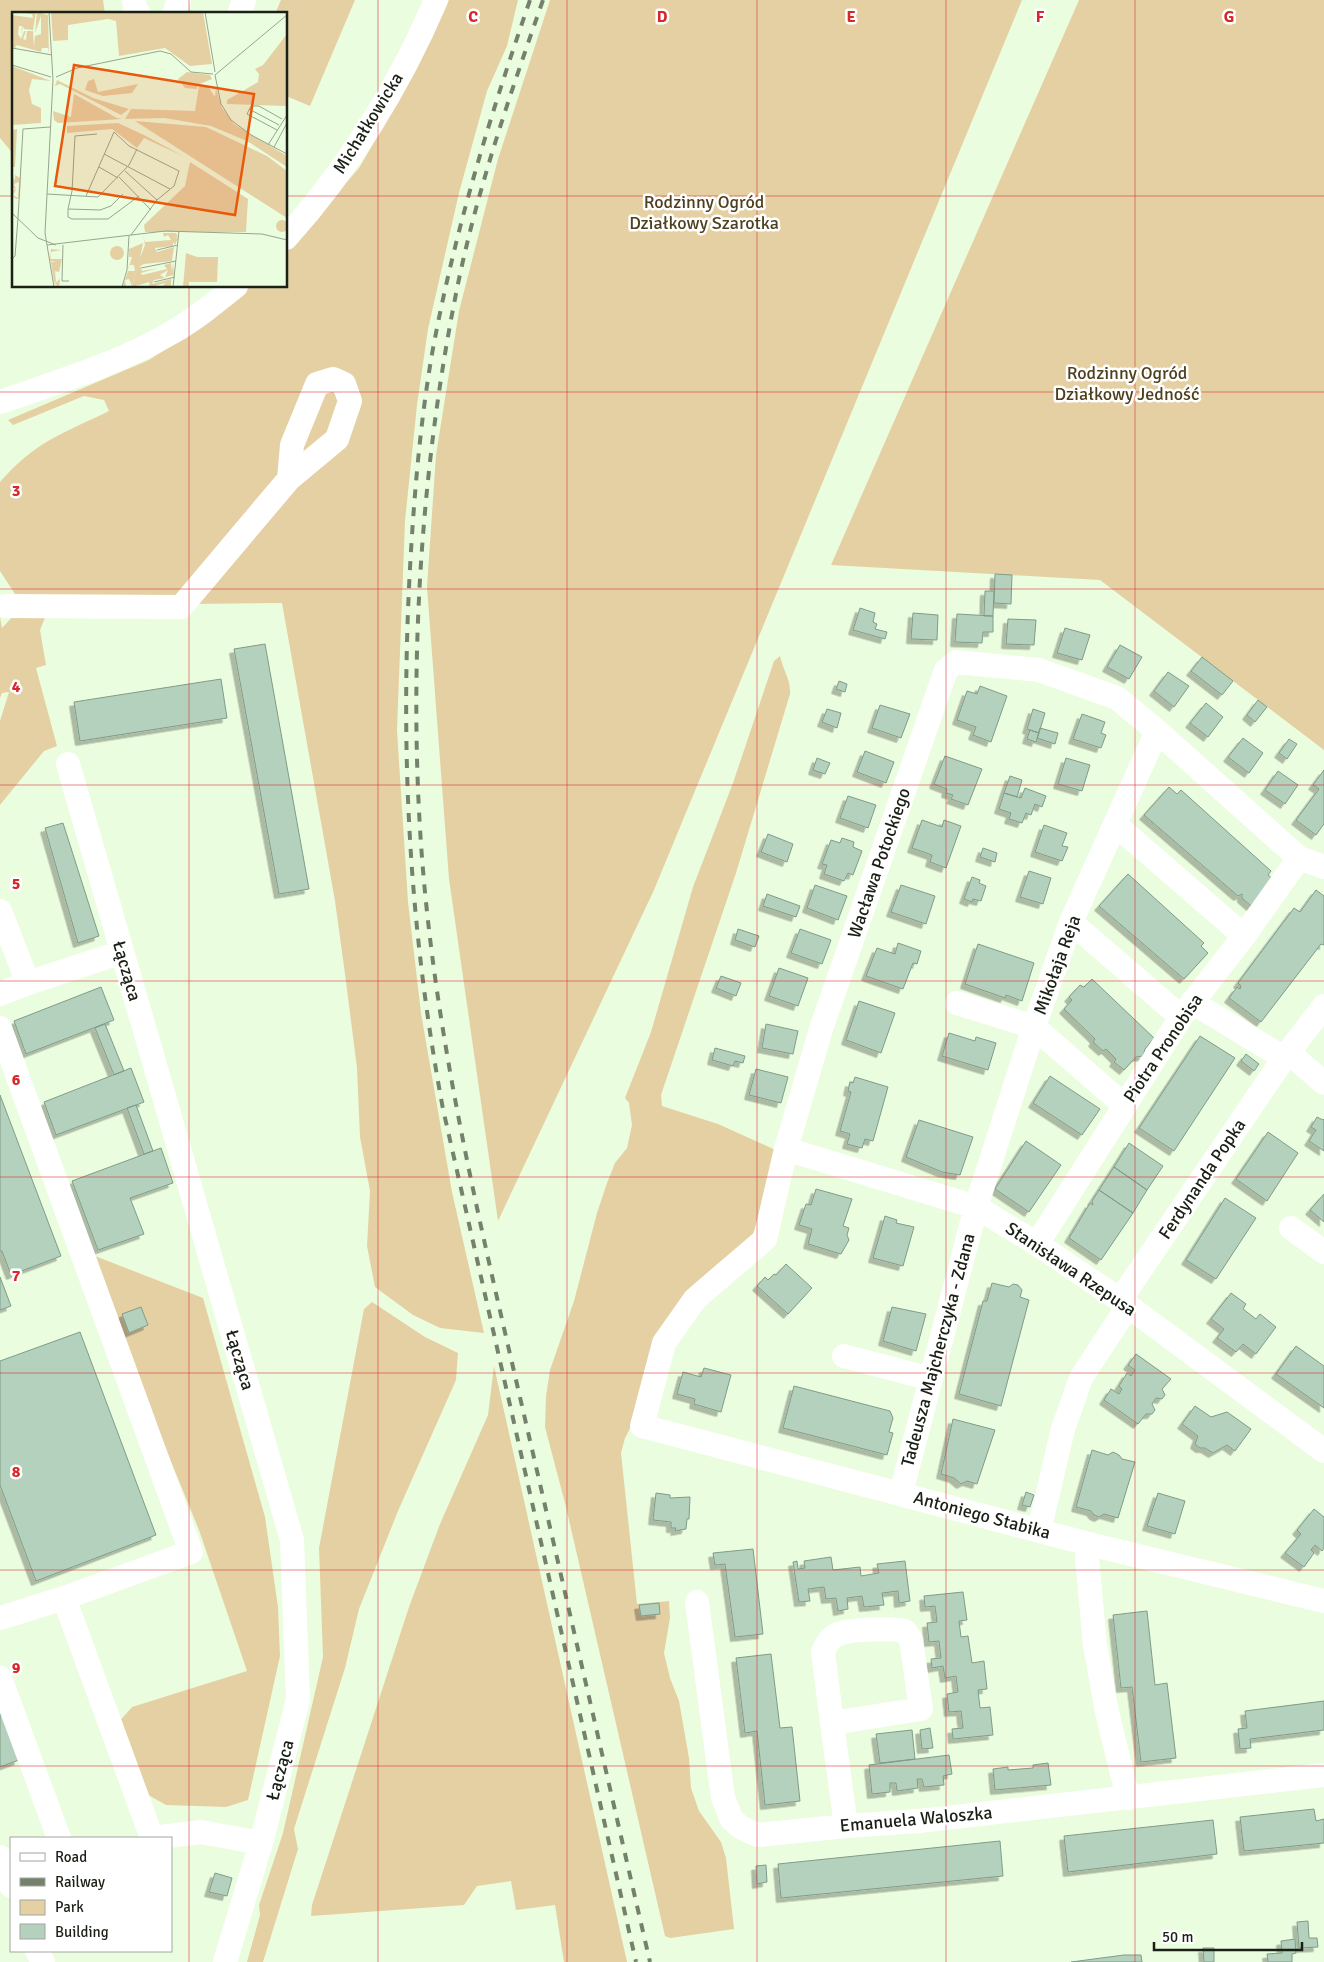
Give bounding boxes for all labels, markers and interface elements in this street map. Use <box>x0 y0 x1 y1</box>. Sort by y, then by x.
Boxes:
text: C <box>468 7 478 27</box>
text: D <box>657 7 668 27</box>
text: E <box>846 7 856 27</box>
text: F <box>1036 7 1045 27</box>
text: G <box>1224 7 1234 27</box>
inset map <box>12 12 288 288</box>
street label: Michałkowicka <box>328 68 408 178</box>
park label: Rodzinny Ogród Działkowy Szarotka <box>629 191 779 234</box>
park label: Rodzinny Ogród Działkowy Jedność <box>1055 362 1199 405</box>
text: 3 <box>12 481 20 501</box>
text: 4 <box>12 677 21 697</box>
street label: Wacława Potockiego <box>843 785 915 941</box>
text: 5 <box>12 874 20 894</box>
street label: Mikołaja Reja <box>1029 912 1085 1018</box>
street label: Łącząca <box>108 938 146 1004</box>
street label: Piotra Pronobisa <box>1119 989 1207 1107</box>
text: 6 <box>12 1070 21 1090</box>
street label: Ferdynanda Popka <box>1154 1115 1250 1243</box>
street label: Stanisława Rzepusa <box>1001 1217 1141 1321</box>
street label: Tadeusza Majcherczyka - Zdana <box>896 1231 980 1469</box>
text: 7 <box>12 1266 21 1286</box>
street label: Łącząca <box>221 1327 259 1393</box>
text: 8 <box>12 1462 21 1482</box>
street label: Antoniego Stabika <box>911 1486 1053 1544</box>
text: 9 <box>12 1658 21 1678</box>
street label: Łącząca <box>261 1737 299 1803</box>
street label: Emanuela Waloszka <box>839 1801 993 1837</box>
legend <box>10 1837 172 1952</box>
text: Road <box>55 1848 87 1866</box>
text: Railway <box>55 1873 105 1891</box>
text: Park <box>55 1898 84 1916</box>
scale bar <box>1154 1920 1302 1952</box>
text: Building <box>55 1923 109 1941</box>
text: 50 m <box>1162 1928 1193 1946</box>

